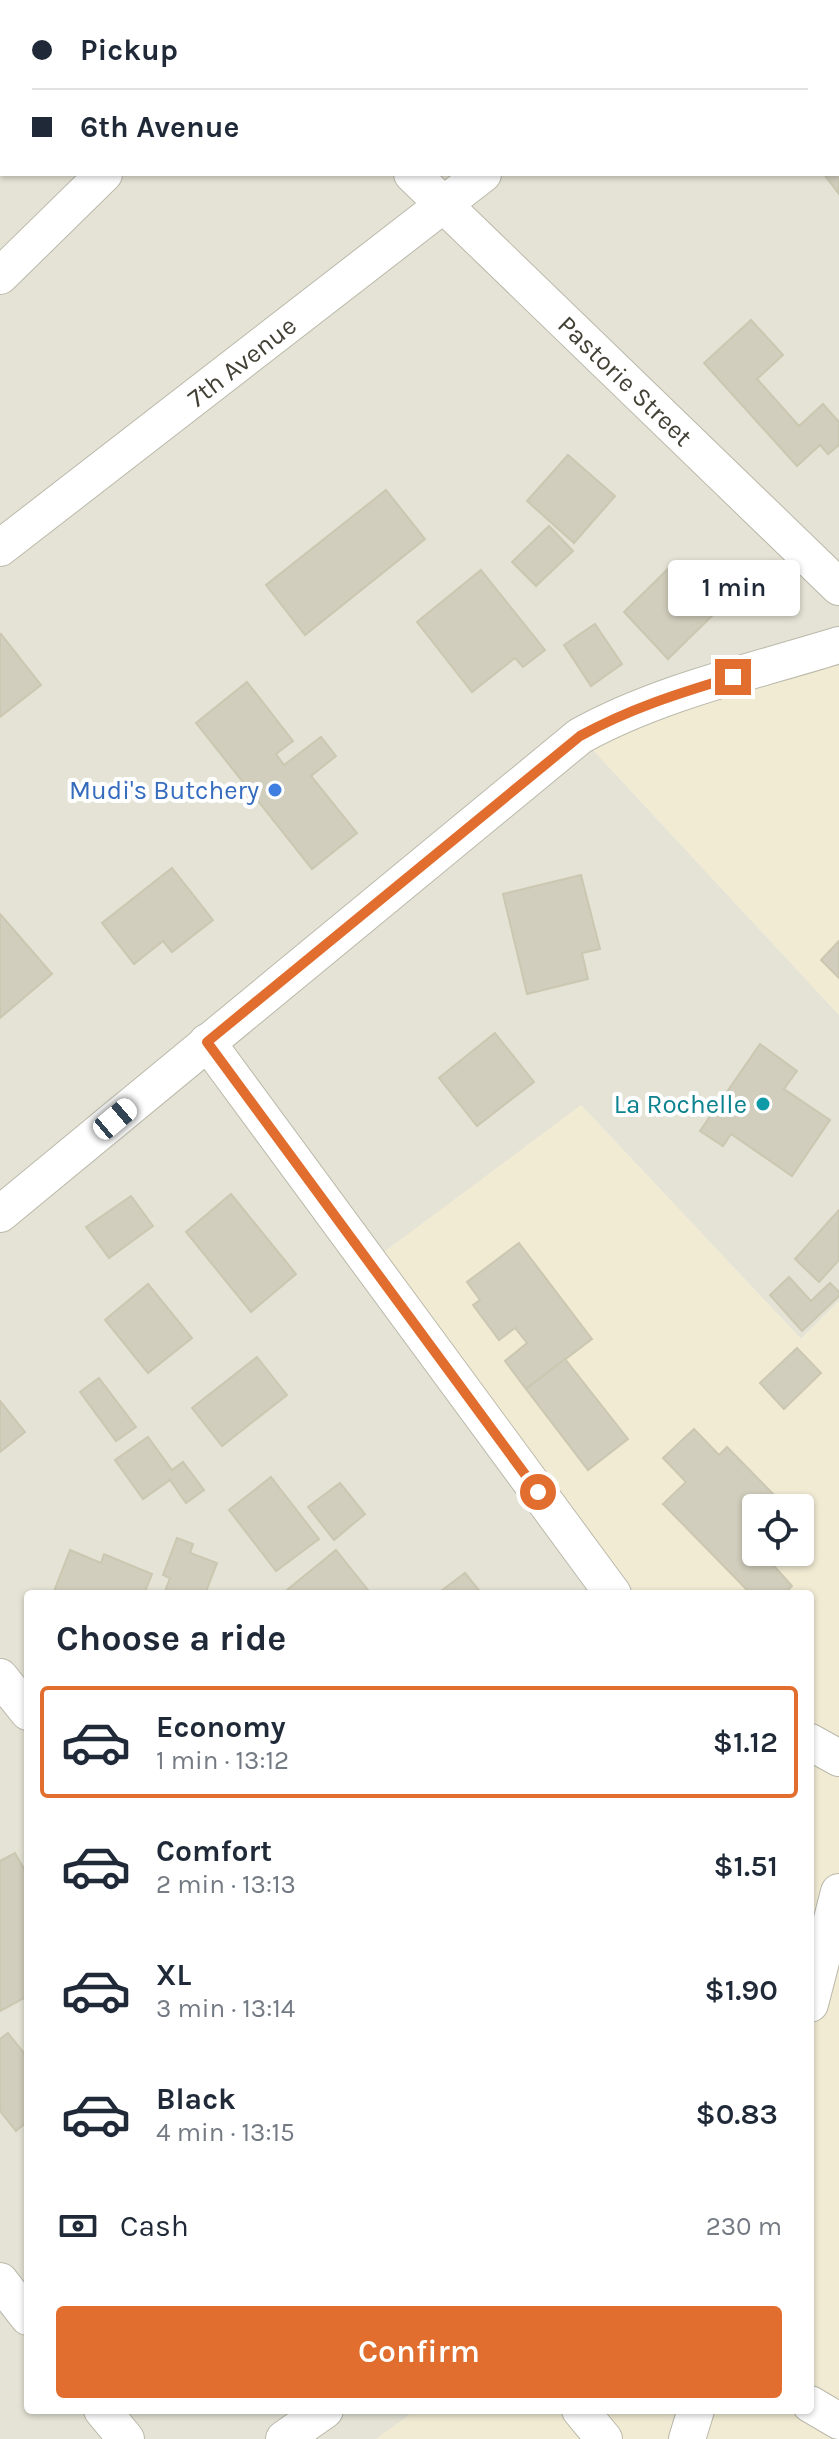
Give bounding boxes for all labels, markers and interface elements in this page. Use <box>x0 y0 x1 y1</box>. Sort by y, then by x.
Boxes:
text: Pickup <box>80 32 178 68</box>
text: 6th Avenue <box>80 109 239 145</box>
street label: Pastorie Street <box>552 309 699 453</box>
street label: 7th Avenue <box>181 310 303 414</box>
callout: 1 min <box>667 561 799 617</box>
text: 1 min <box>702 572 766 603</box>
route end <box>715 659 751 695</box>
place label: Mudi's Butchery <box>69 775 259 806</box>
marker: Mudi's Butchery <box>266 781 284 799</box>
place label: La Rochelle <box>614 1089 747 1120</box>
car <box>89 1094 141 1144</box>
marker: La Rochelle <box>754 1095 772 1113</box>
route start <box>520 1474 556 1510</box>
map controls <box>742 1494 814 1566</box>
button: locate <box>742 1494 814 1566</box>
text: Choose a ride <box>56 1617 286 1659</box>
icon: car <box>60 1706 132 1778</box>
text: Economy <box>156 1709 286 1745</box>
text: $1.12 <box>713 1724 778 1760</box>
text: 1 min · 13:12 <box>156 1745 289 1776</box>
icon: car <box>60 1830 132 1902</box>
text: Comfort <box>156 1833 272 1869</box>
text: $1.51 <box>713 1848 778 1884</box>
text: 2 min · 13:13 <box>156 1869 296 1900</box>
icon: car <box>60 1954 132 2026</box>
text: XL <box>156 1957 191 1993</box>
text: $1.90 <box>704 1972 778 2008</box>
text: 3 min · 13:14 <box>156 1993 295 2024</box>
icon: car <box>60 2078 132 2150</box>
text: Black <box>156 2081 236 2117</box>
text: $0.83 <box>695 2096 778 2132</box>
text: 4 min · 13:15 <box>156 2117 295 2148</box>
icon: cash <box>56 2204 100 2248</box>
text: Cash <box>120 2208 189 2244</box>
text: 230 m <box>706 2211 782 2242</box>
button: Confirm <box>56 2306 782 2398</box>

